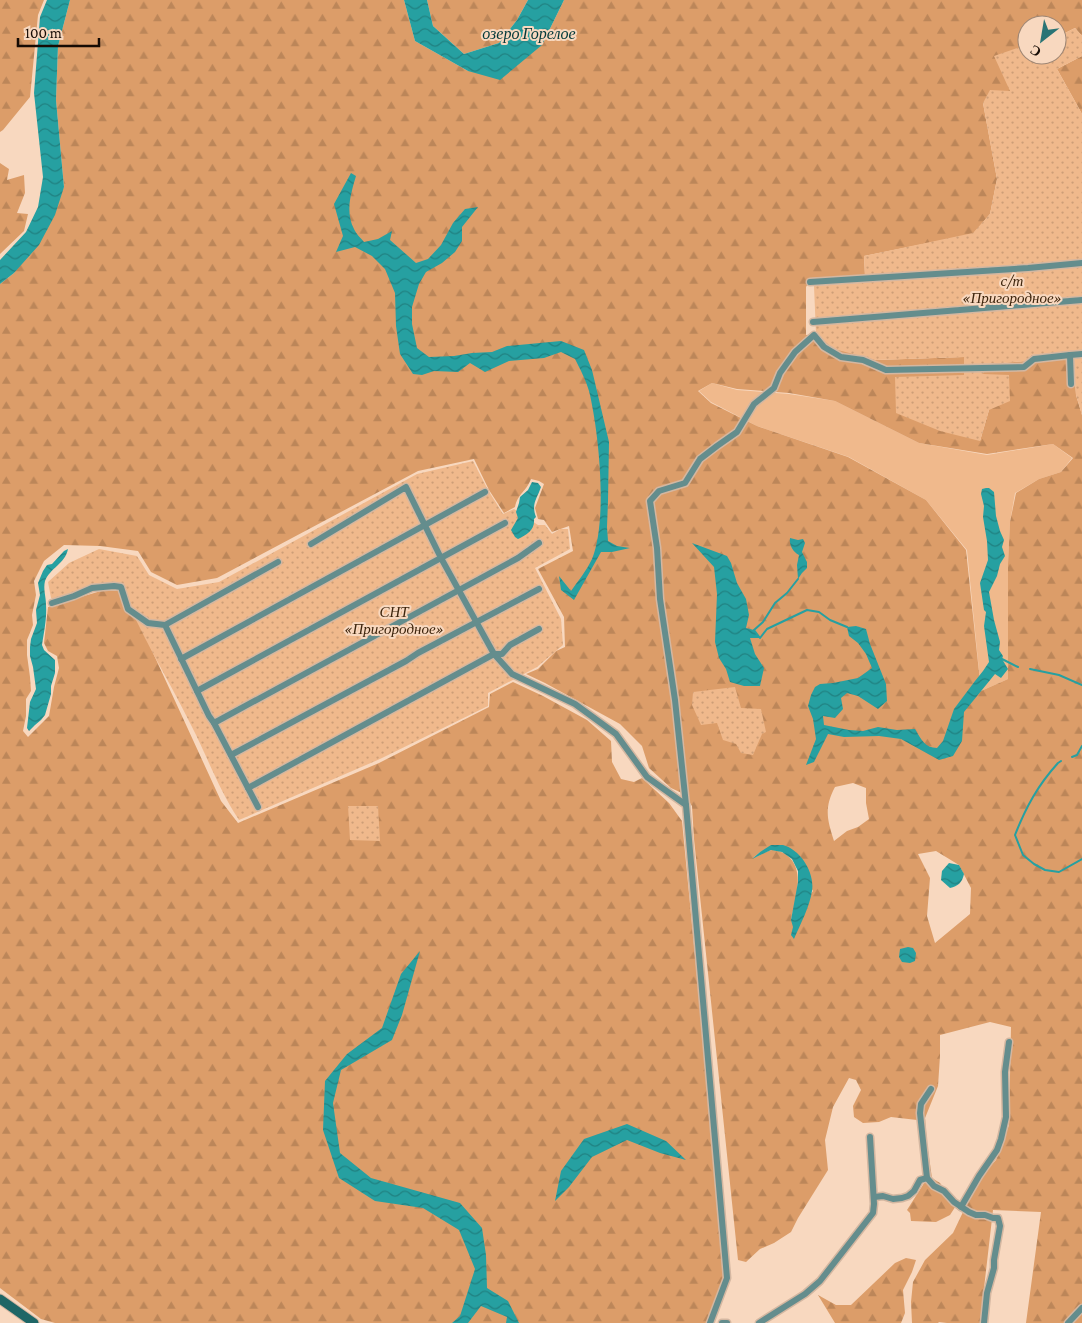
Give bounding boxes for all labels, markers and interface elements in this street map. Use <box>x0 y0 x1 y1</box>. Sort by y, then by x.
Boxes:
scale bar <box>18 15 99 47</box>
north arrow <box>1017 15 1067 65</box>
text: 100 m <box>25 25 62 41</box>
water label: озеро Горелое <box>482 25 576 43</box>
text: С <box>1027 42 1044 61</box>
park label: с/т «Пригородное» <box>962 273 1062 306</box>
park label: СНТ «Пригородное» <box>344 604 444 637</box>

